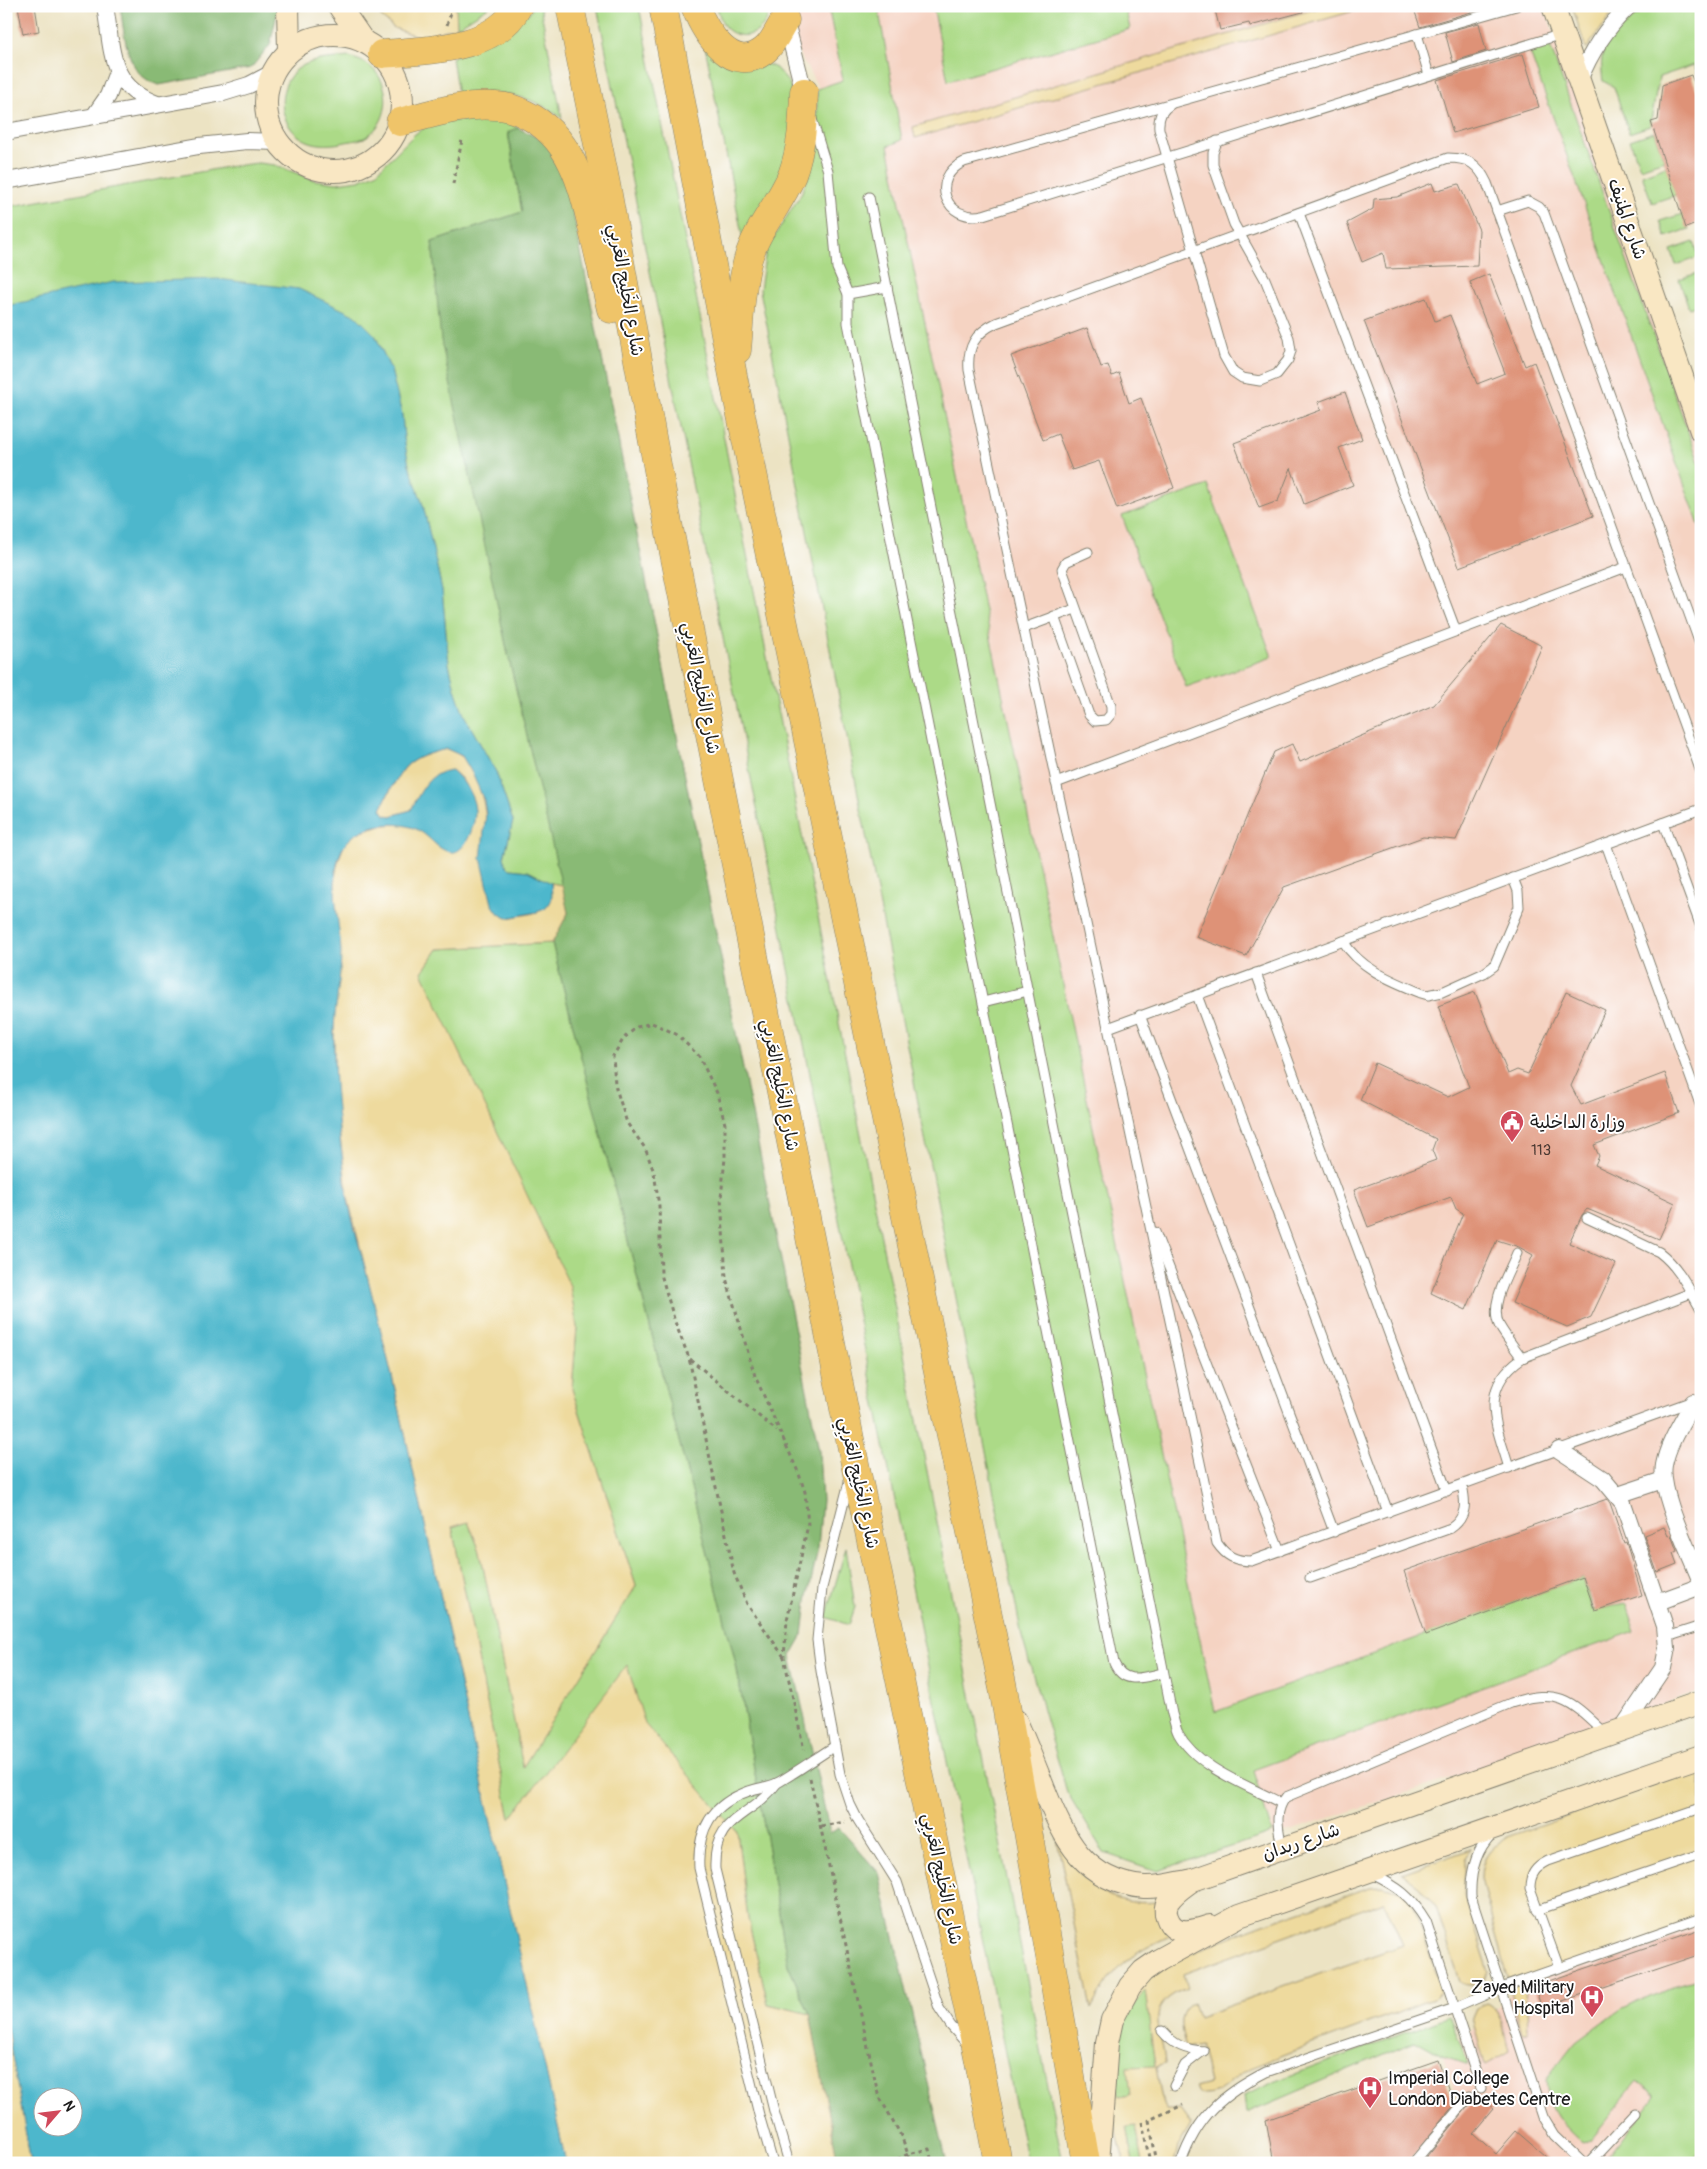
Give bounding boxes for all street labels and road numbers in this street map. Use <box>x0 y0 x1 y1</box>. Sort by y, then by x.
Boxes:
street label: شارع المنيف <box>1602 175 1652 263</box>
street label: شارع الخَلِيج العَربِي <box>599 222 650 359</box>
street label: شارع الخَلِيج العَربِي <box>673 620 726 757</box>
street label: شارع الخَلِيج العَربِي <box>752 1017 805 1154</box>
street label: شارع الخَلِيج العَربِي <box>830 1415 885 1552</box>
street label: شارع الخَلِيج العَربِي <box>913 1811 968 1948</box>
street label: شارع ربدان <box>1259 1818 1343 1866</box>

